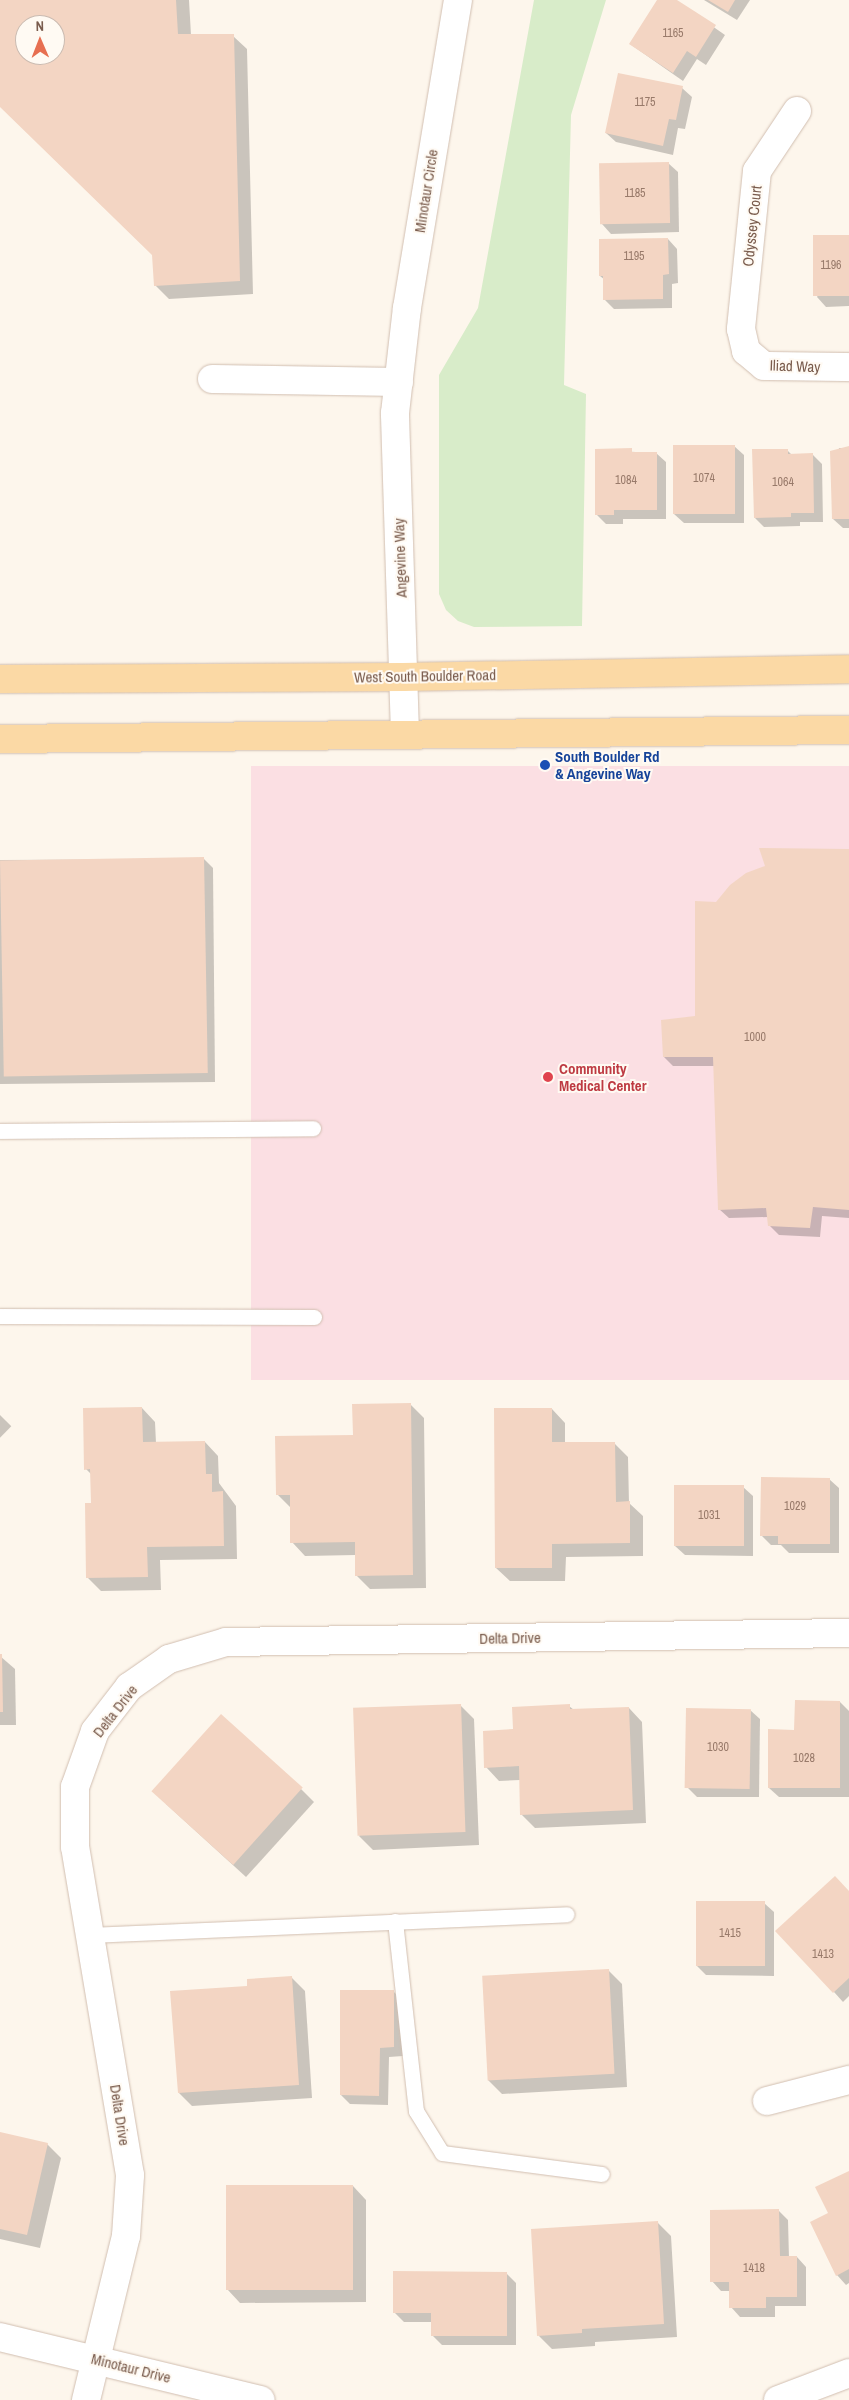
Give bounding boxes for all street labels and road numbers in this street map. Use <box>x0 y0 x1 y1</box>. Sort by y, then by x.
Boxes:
street label: Minotaur Circle <box>411 148 441 234</box>
street label: Odyssey Court <box>739 185 765 267</box>
street label: Iliad Way <box>769 356 821 376</box>
street label: Angevine Way <box>390 518 410 598</box>
street label: West South Boulder Road <box>354 666 496 686</box>
street label: Delta Drive <box>479 1628 541 1648</box>
street label: Delta Drive <box>89 1681 141 1741</box>
street label: Delta Drive <box>106 2083 134 2147</box>
street label: Minotaur Drive <box>89 2349 173 2387</box>

